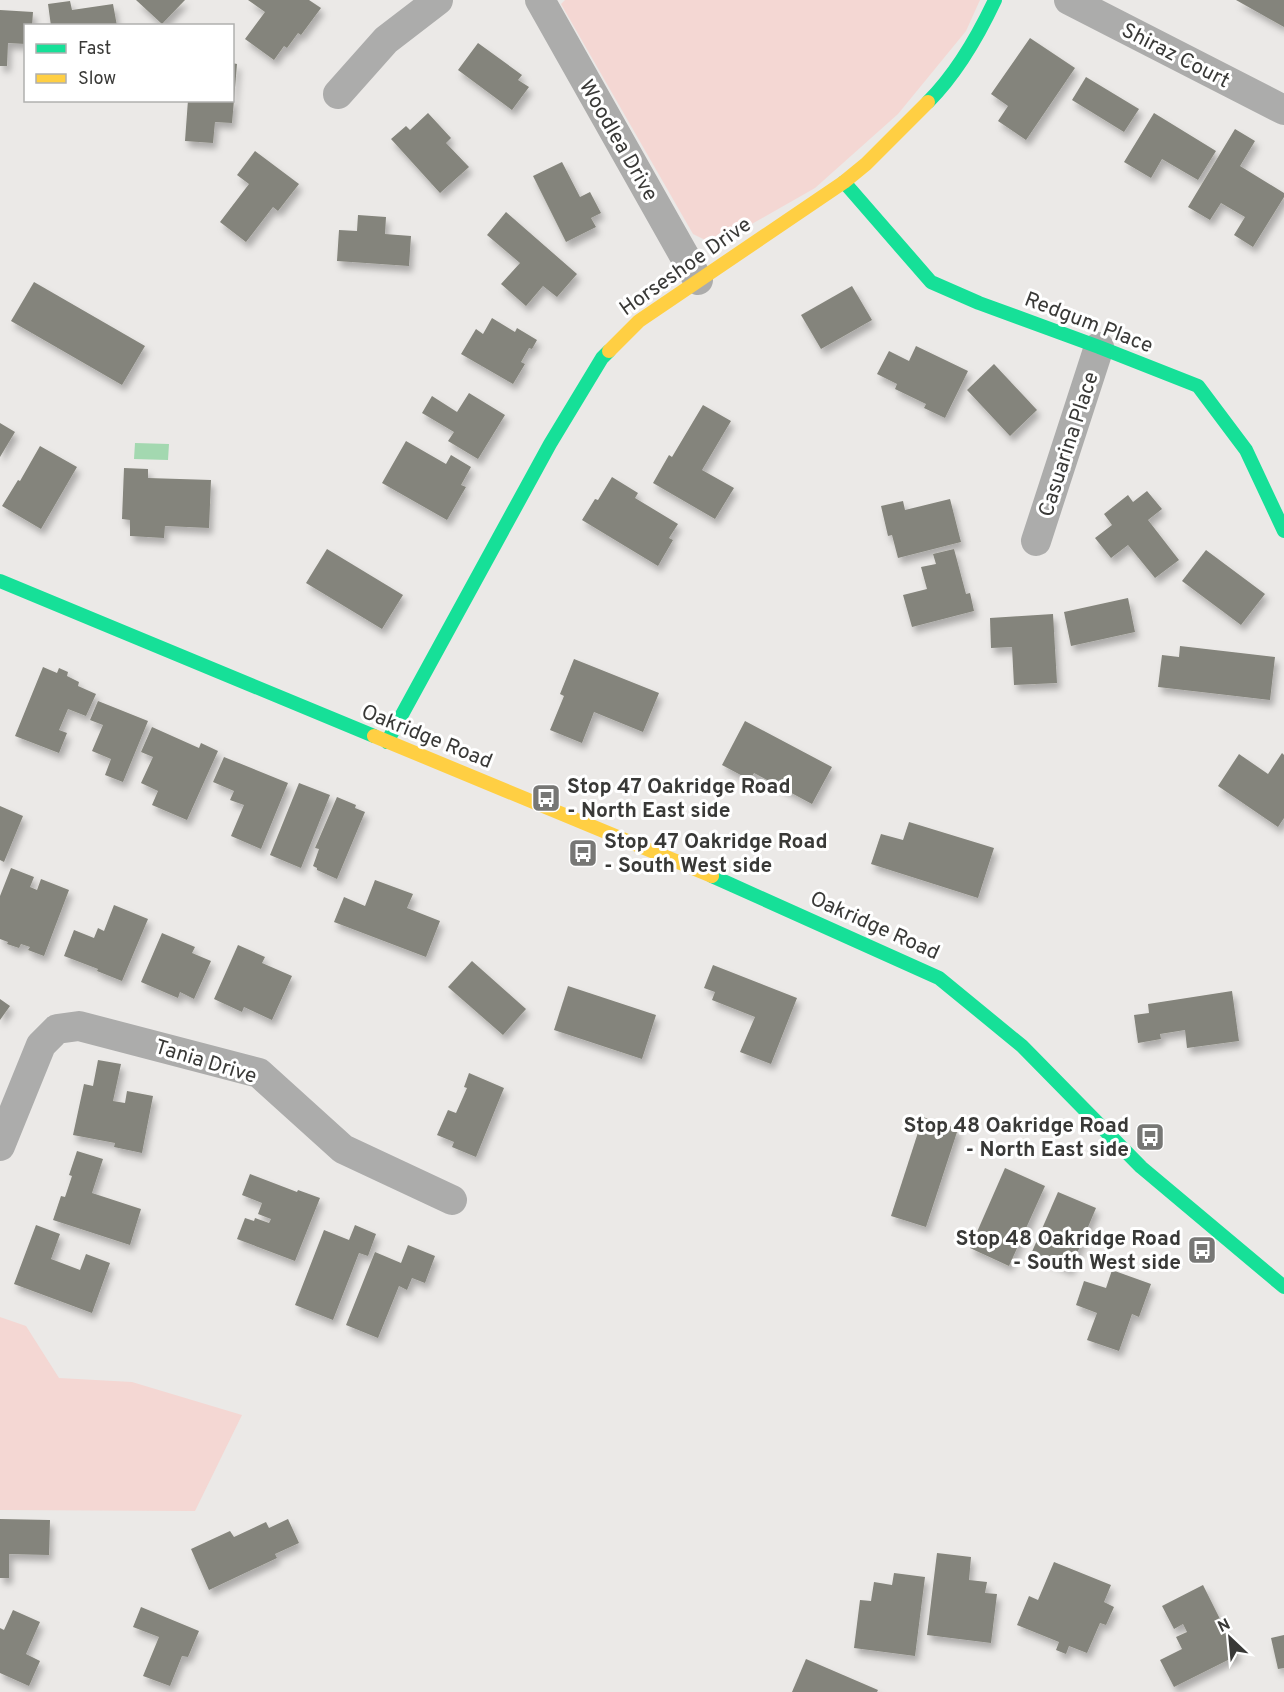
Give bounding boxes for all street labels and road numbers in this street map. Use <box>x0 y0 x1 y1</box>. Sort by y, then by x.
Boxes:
street label: Shiraz Court <box>1117 18 1234 95</box>
street label: Woodlea Drive <box>572 75 663 206</box>
street label: Horseshoe Drive <box>615 212 757 323</box>
street label: Redgum Place <box>1020 287 1157 360</box>
street label: Casuarina Place <box>1033 369 1106 520</box>
street label: Oakridge Road <box>357 699 496 776</box>
street label: Oakridge Road <box>805 886 943 967</box>
street label: Tania Drive <box>151 1034 260 1091</box>

